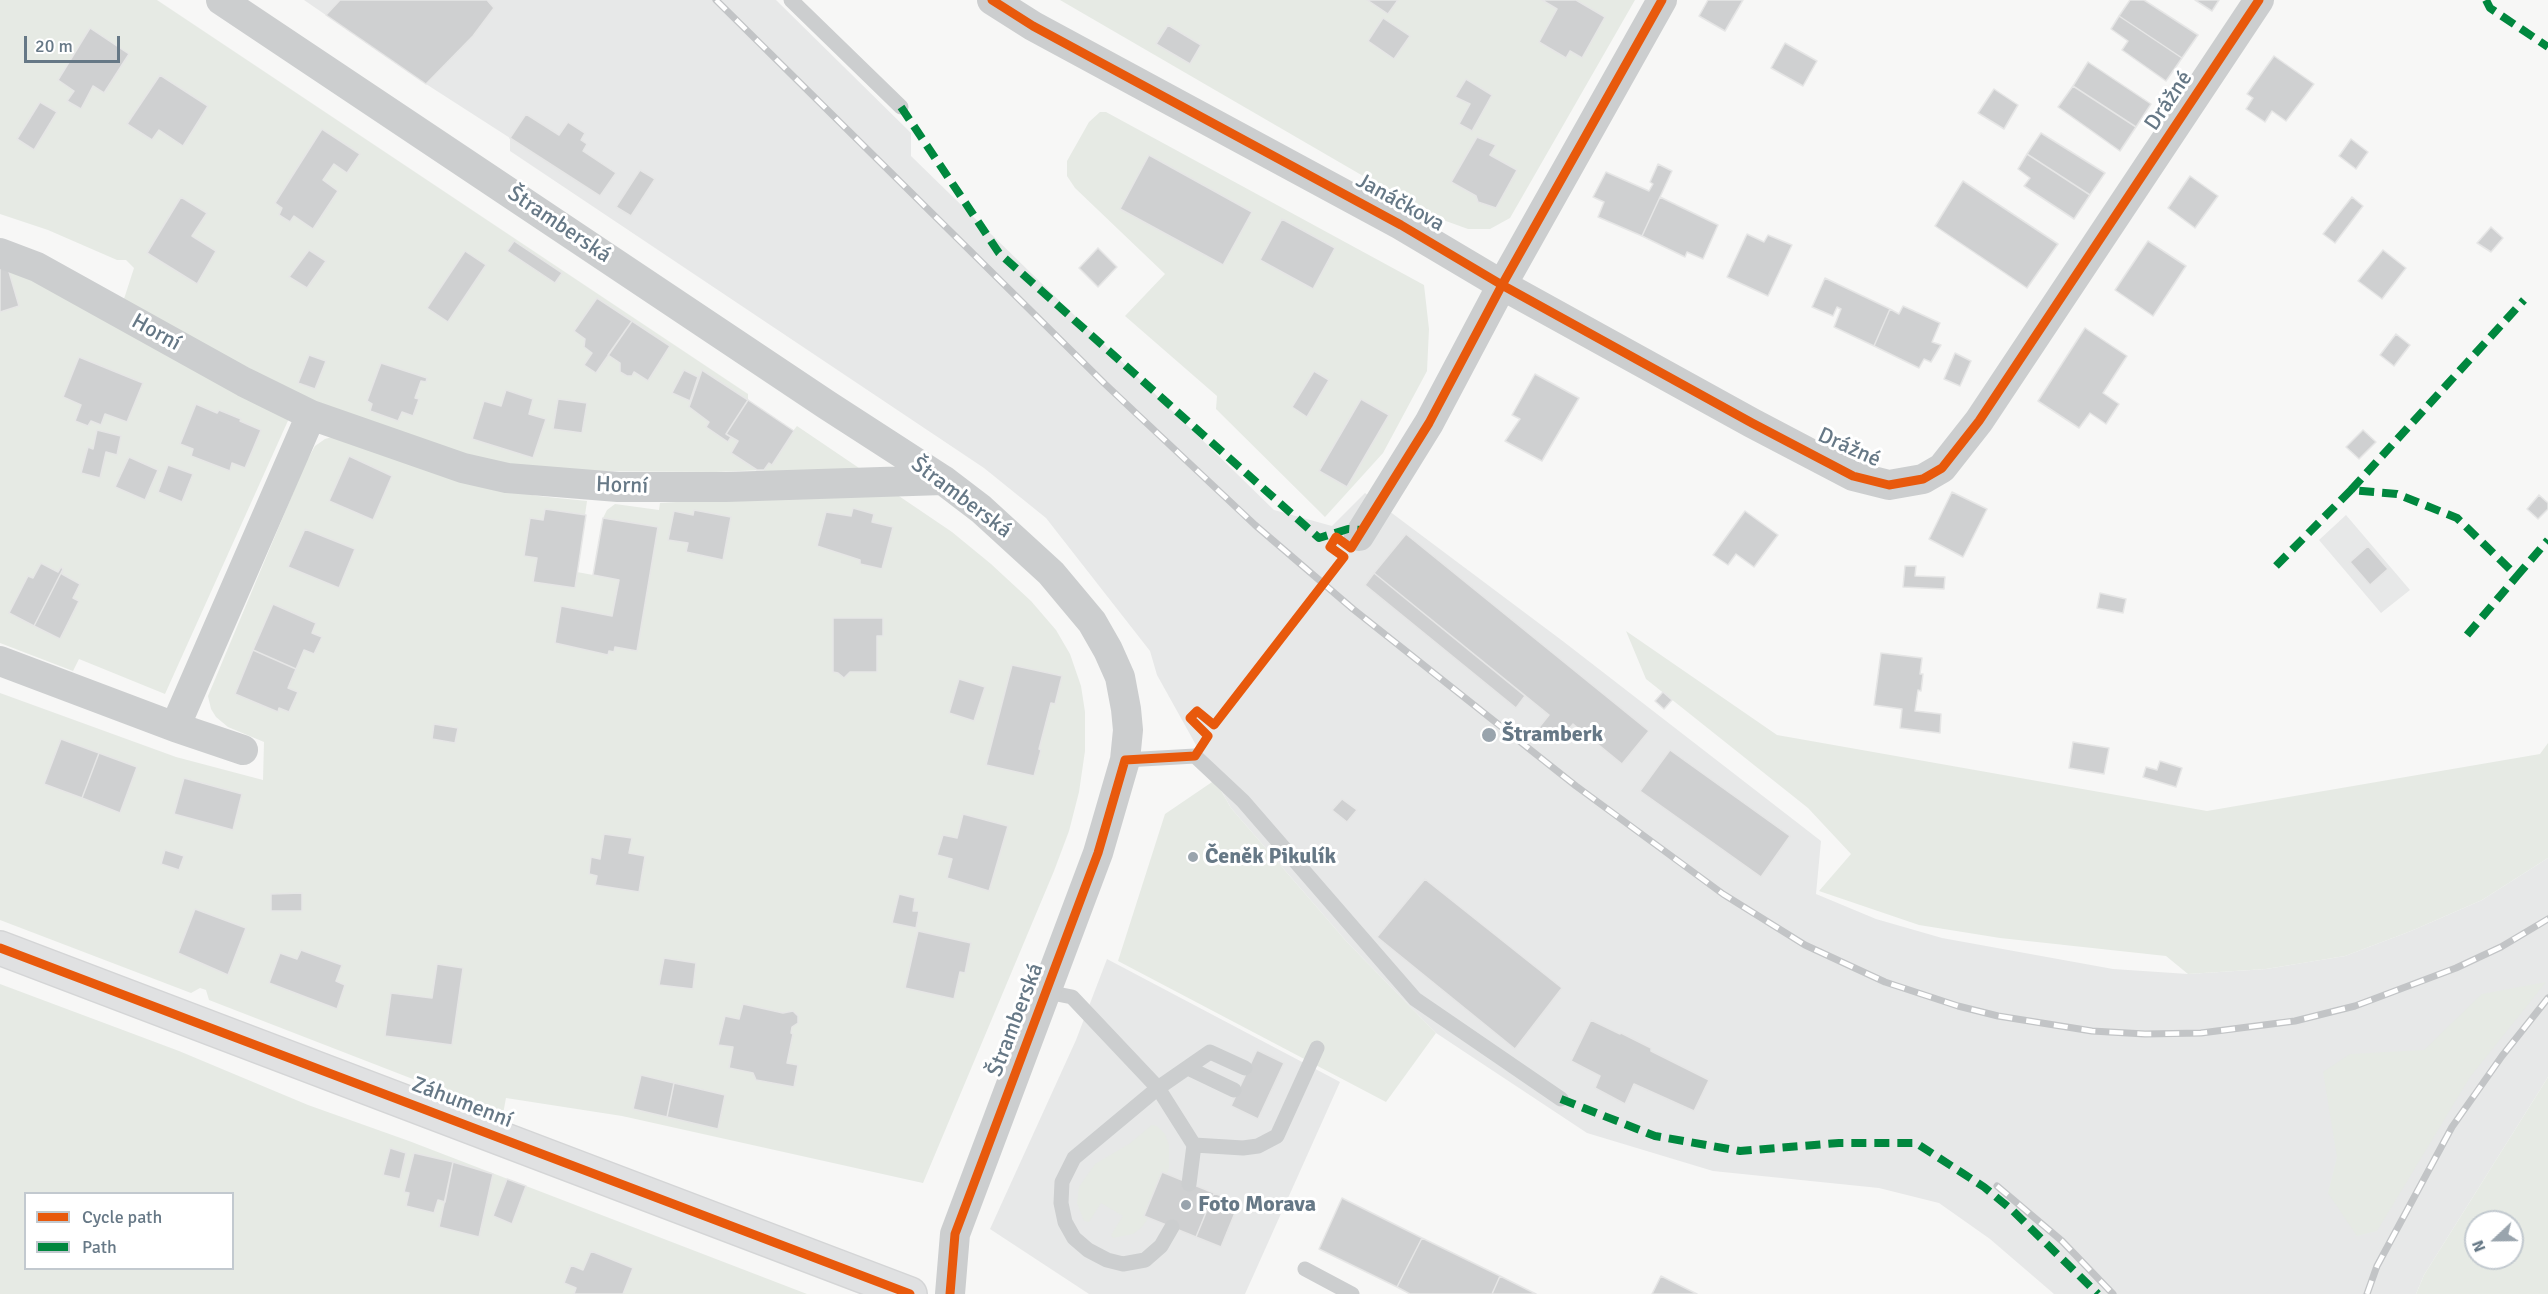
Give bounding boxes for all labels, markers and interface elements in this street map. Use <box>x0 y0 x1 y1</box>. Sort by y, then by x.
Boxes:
scale bar <box>27 24 123 62</box>
text: 20 m <box>35 35 73 57</box>
street label: Drážné <box>2140 66 2198 136</box>
street label: Janáčkova <box>1351 168 1449 238</box>
street label: Štramberská <box>502 181 616 269</box>
street label: Horní <box>127 309 185 357</box>
street label: Drážné <box>1813 422 1885 474</box>
street label: Štramberská <box>906 452 1016 544</box>
street label: Horní <box>595 472 649 500</box>
place label: Štramberk <box>1502 722 1603 748</box>
marker: Štramberk <box>1480 726 1498 744</box>
place label: Čeněk Pikulík <box>1205 844 1336 870</box>
marker: Čeněk Pikulík <box>1186 850 1200 864</box>
street label: Štramberská <box>982 960 1050 1080</box>
street label: Záhumenní <box>408 1072 516 1134</box>
legend <box>24 1192 234 1270</box>
place label: Foto Morava <box>1198 1192 1316 1218</box>
marker: Foto Morava <box>1179 1198 1193 1212</box>
text: Cycle path <box>82 1206 162 1228</box>
north arrow <box>2464 1210 2524 1270</box>
text: Path <box>82 1236 117 1258</box>
text: N <box>2468 1237 2491 1255</box>

